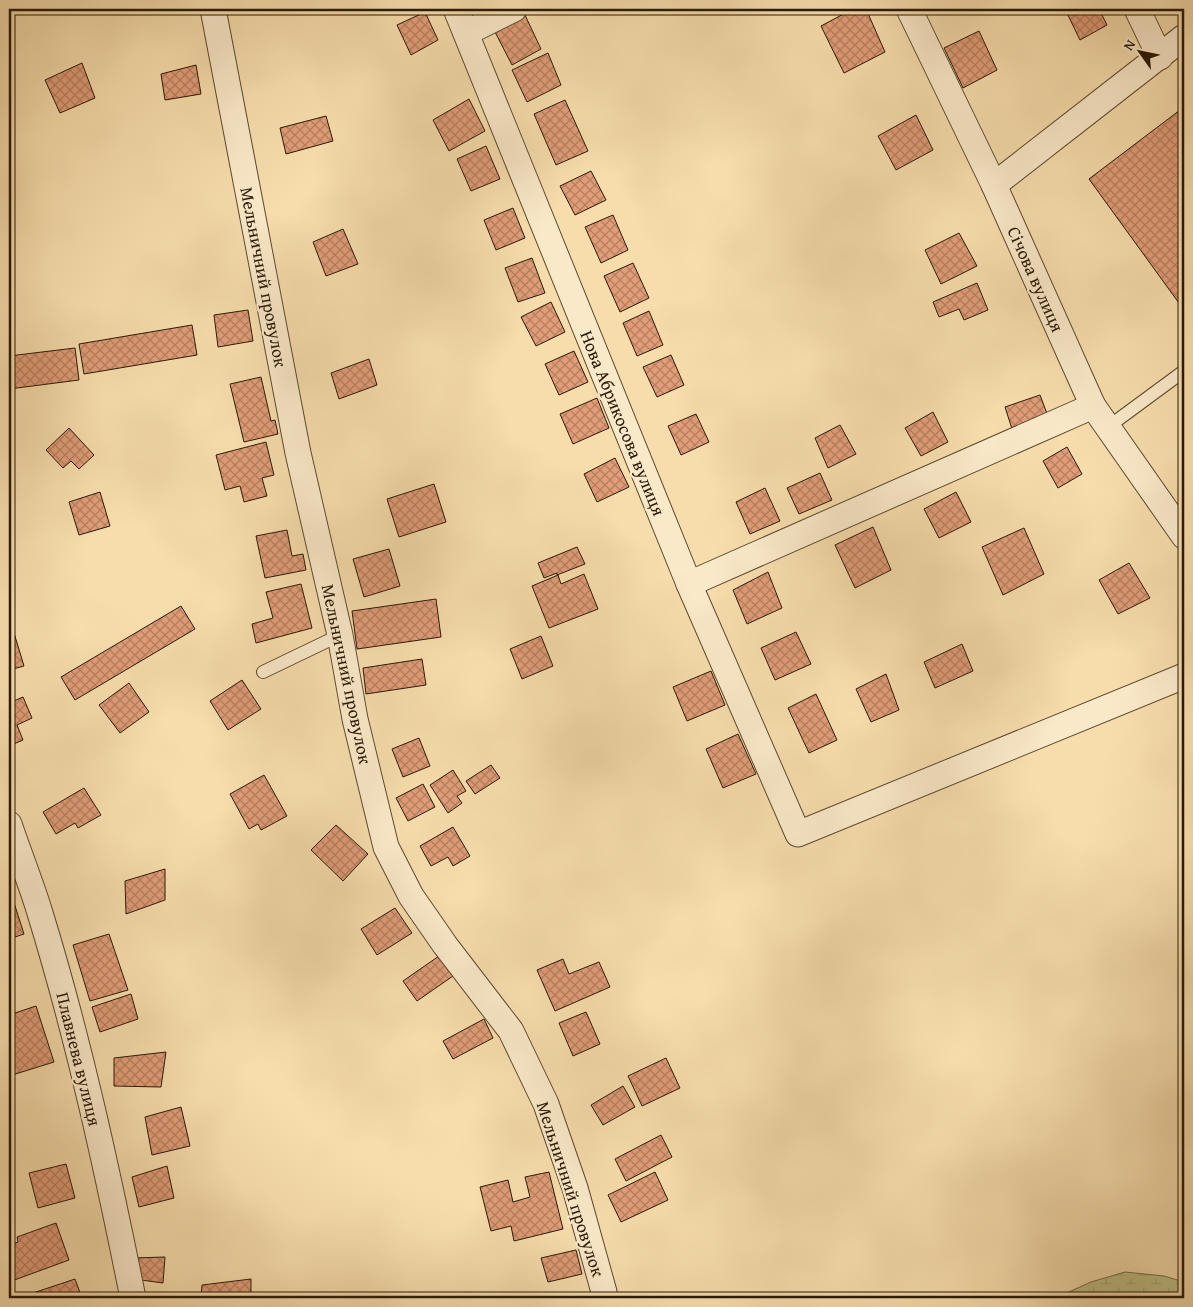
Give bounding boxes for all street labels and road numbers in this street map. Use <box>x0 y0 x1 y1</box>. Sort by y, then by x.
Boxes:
street label: Мельничний провулок <box>233 185 295 370</box>
street label: Січова вулиця <box>1001 222 1071 336</box>
street label: Нова Абрикосова вулиця <box>573 326 673 520</box>
street label: Мельничний провулок <box>315 582 379 767</box>
street label: Плавнева вулиця <box>49 989 109 1129</box>
street label: Мельничний провулок <box>530 1098 612 1281</box>

